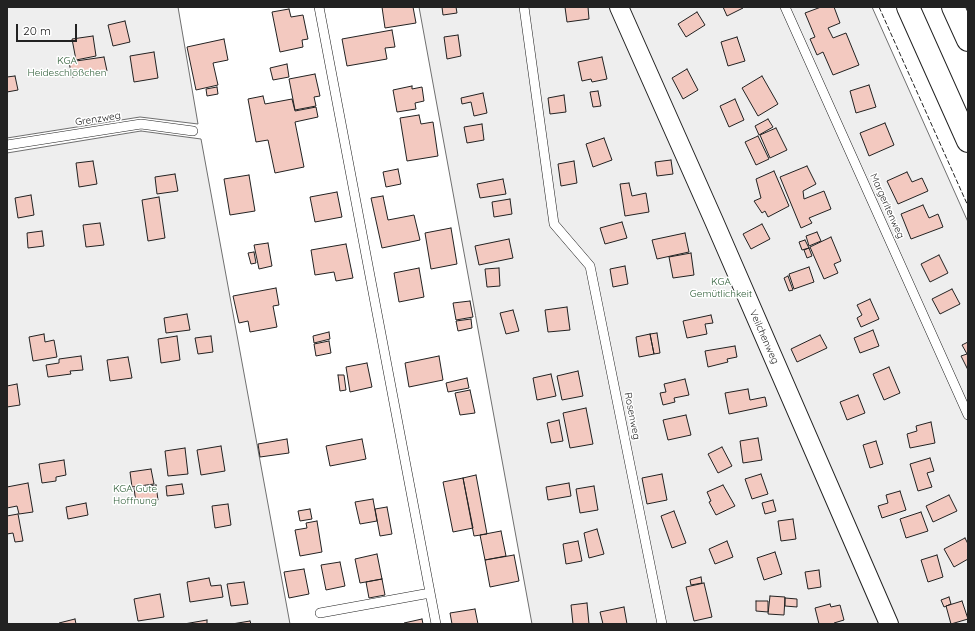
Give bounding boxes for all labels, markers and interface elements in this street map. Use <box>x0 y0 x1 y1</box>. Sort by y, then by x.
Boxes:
scale bar <box>18 16 79 42</box>
text: 20 m <box>23 23 51 38</box>
park label: KGA Heideschlößchen <box>28 55 106 78</box>
street label: Grenzweg <box>74 109 122 129</box>
street label: Margeritenweg <box>867 172 907 240</box>
park label: KGA Gemütlichkeit <box>690 276 752 300</box>
street label: Veilchenweg <box>747 308 781 366</box>
street label: Rosenweg <box>622 391 642 441</box>
park label: KGA Gute Hoffnung <box>113 483 157 506</box>

